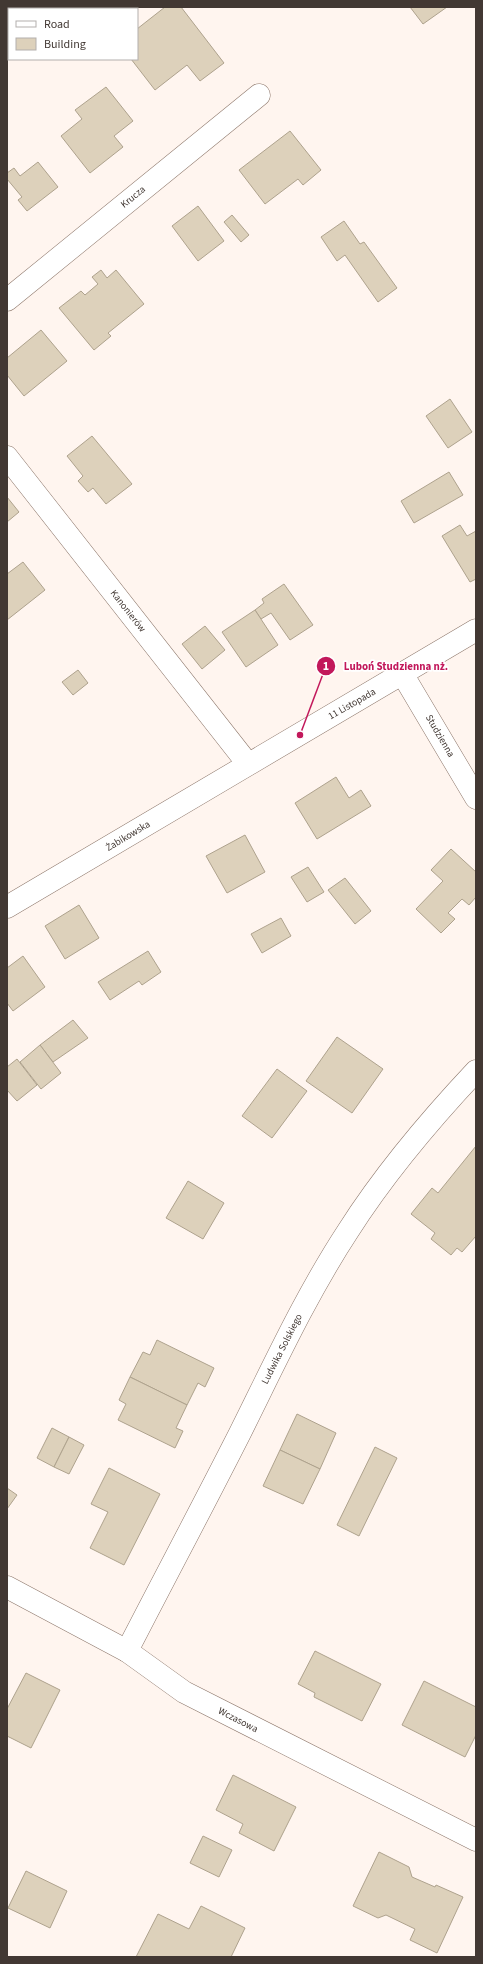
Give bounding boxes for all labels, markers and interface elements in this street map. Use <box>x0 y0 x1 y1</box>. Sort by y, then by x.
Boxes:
legend <box>8 8 138 60</box>
text: Road <box>44 16 70 33</box>
text: Building <box>44 36 86 53</box>
street label: Krucza <box>118 183 148 211</box>
street label: Kanonierów <box>107 587 149 635</box>
callout: Luboń Studzienna nż. <box>316 655 456 678</box>
text: 1 <box>323 658 329 675</box>
text: Luboń Studzienna nż. <box>344 659 448 674</box>
street label: 11 Listopada <box>326 685 378 723</box>
street label: Studzienna <box>422 712 458 760</box>
street label: Żabikowska <box>103 817 153 855</box>
street label: Ludwika Solskiego <box>258 1311 306 1387</box>
street label: Wczasowa <box>216 1704 260 1736</box>

